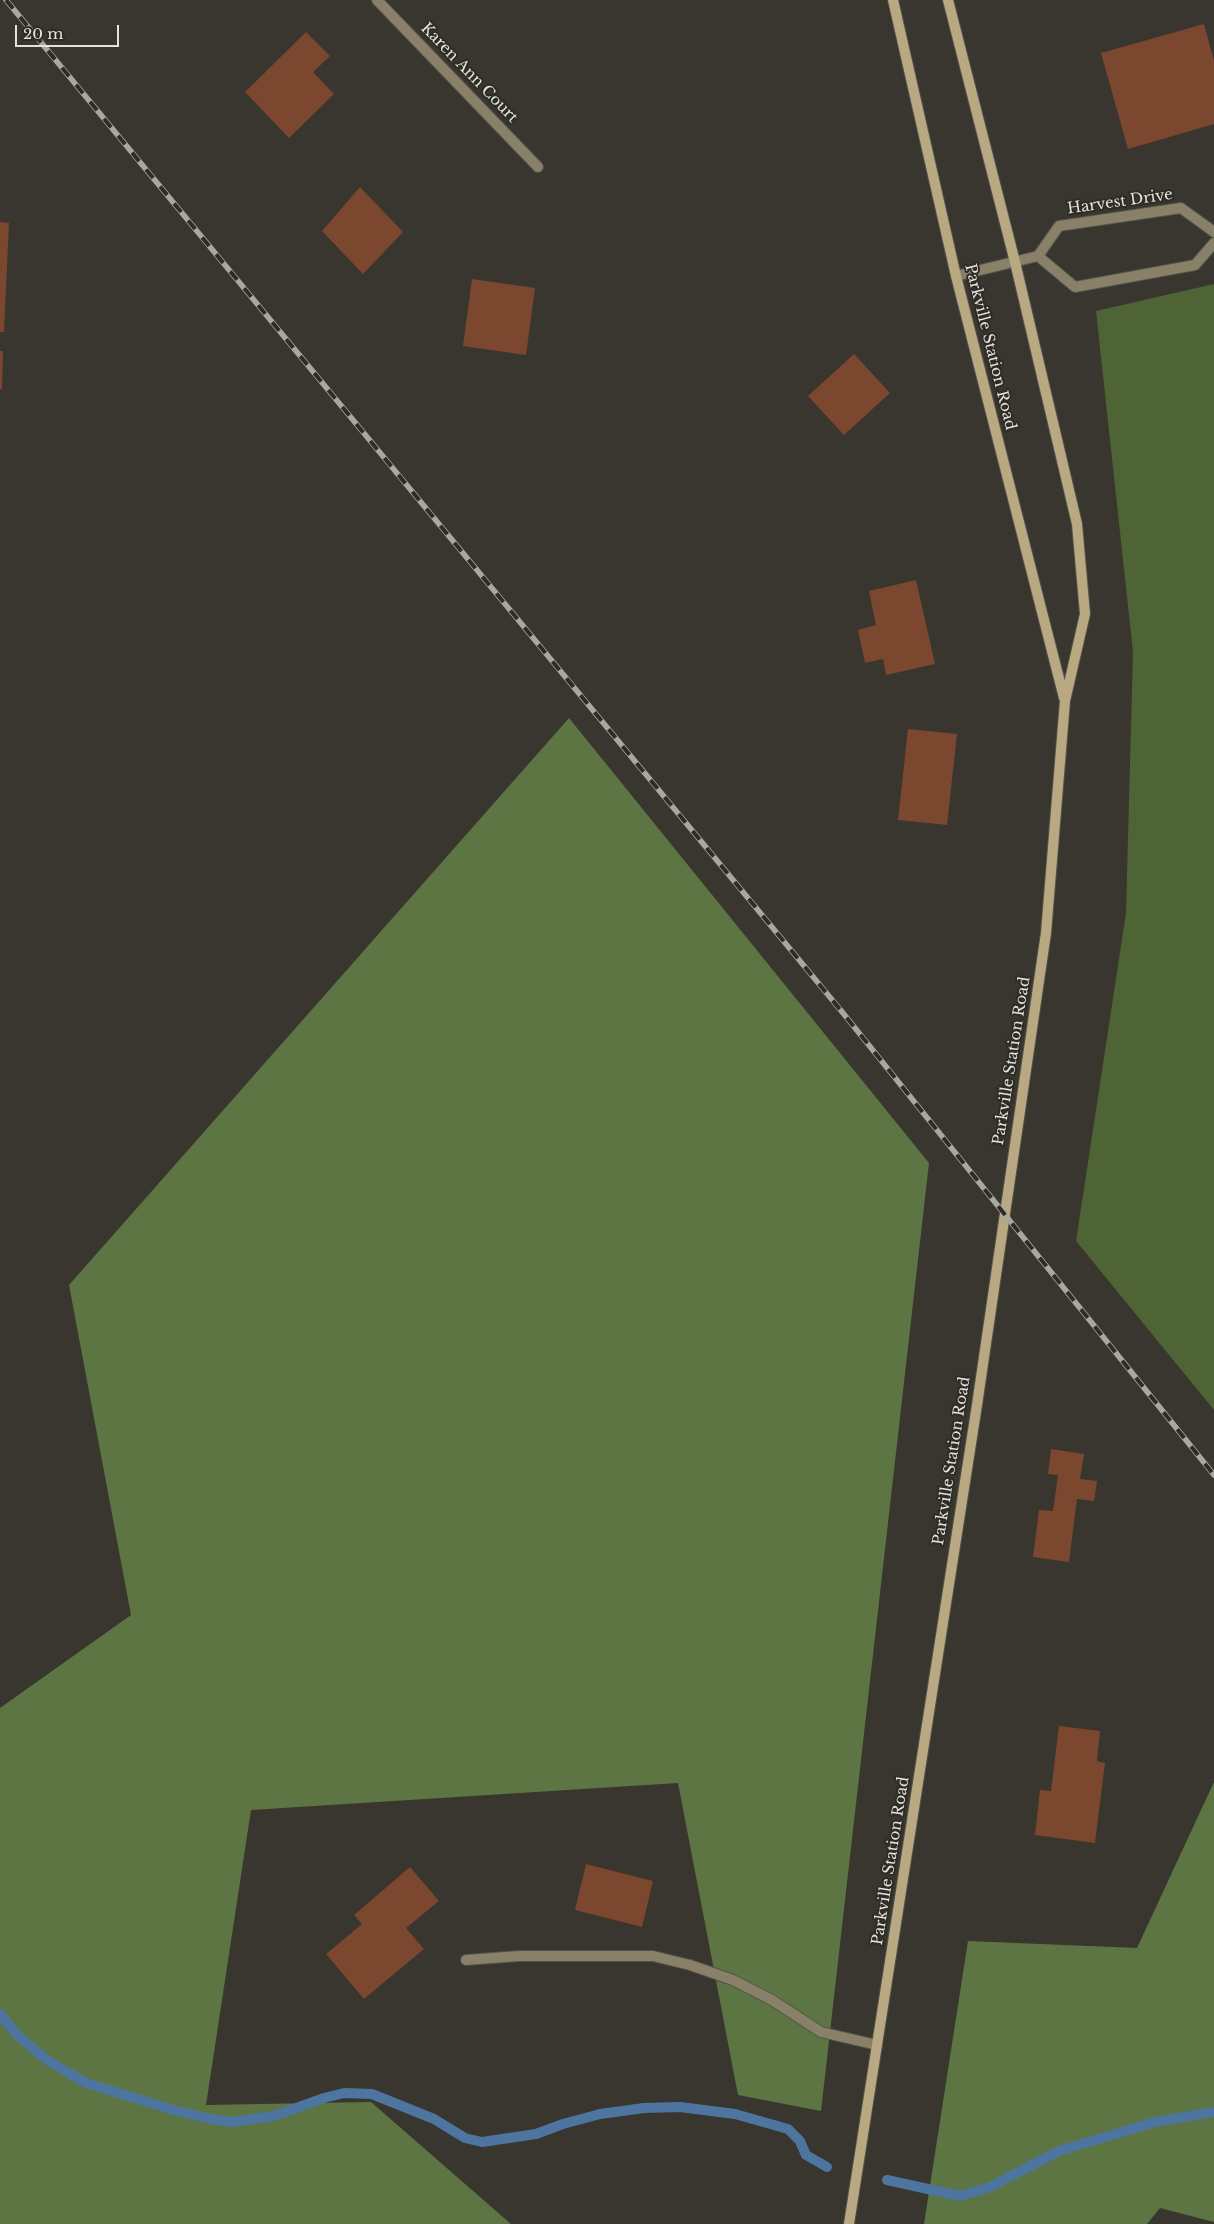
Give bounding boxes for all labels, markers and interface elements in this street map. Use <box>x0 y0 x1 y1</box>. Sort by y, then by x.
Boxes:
scale bar <box>18 15 121 47</box>
street label: Karen Ann Court <box>417 19 521 127</box>
text: 20 m <box>23 24 63 43</box>
street label: Harvest Drive <box>1066 186 1174 218</box>
street label: Parkville Station Road <box>961 262 1019 432</box>
street label: Parkville Station Road <box>990 975 1034 1147</box>
street label: Parkville Station Road <box>930 1375 974 1547</box>
street label: Parkville Station Road <box>869 1775 913 1947</box>

